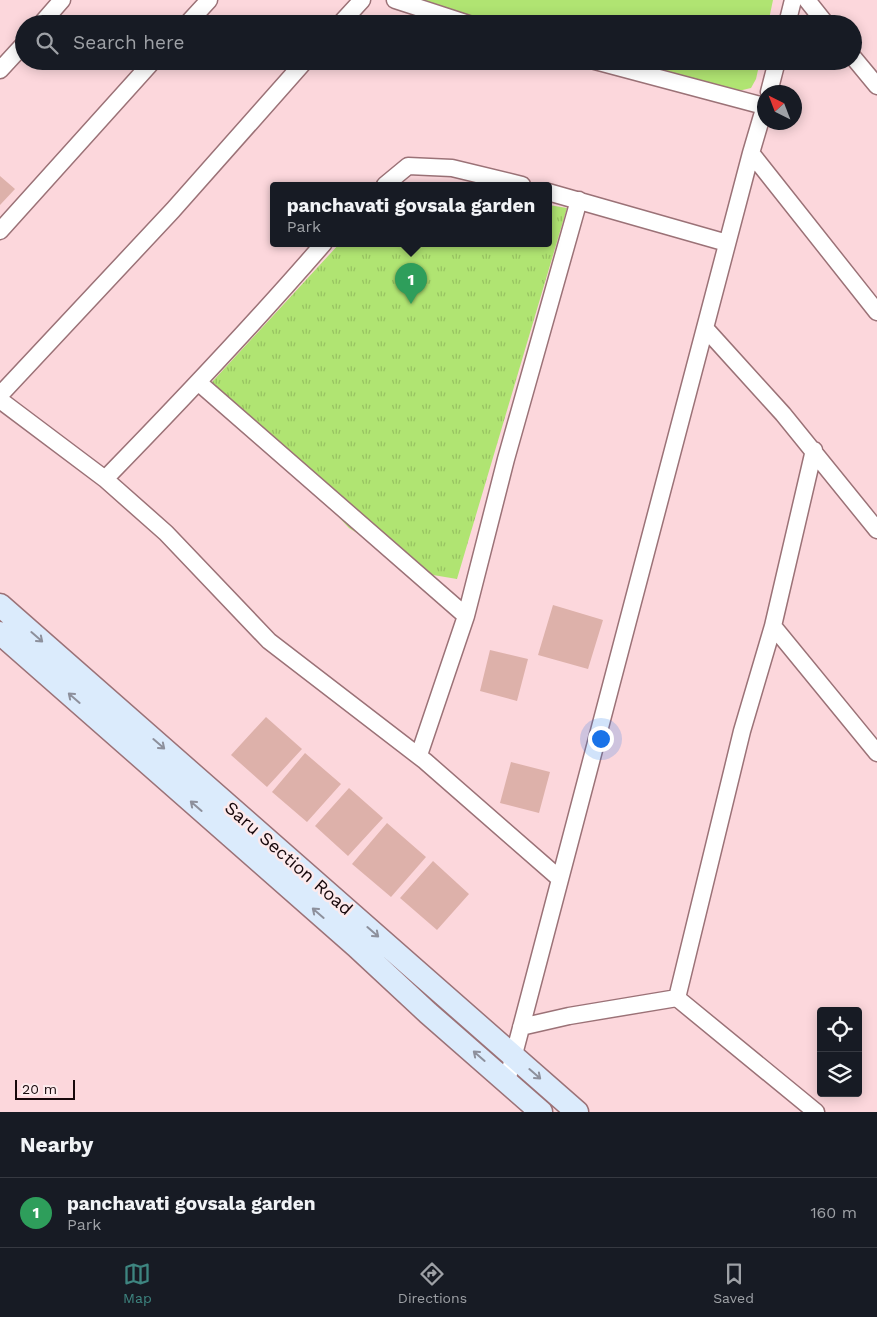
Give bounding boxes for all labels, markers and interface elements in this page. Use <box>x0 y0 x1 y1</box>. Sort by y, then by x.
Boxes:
search box <box>15 15 862 70</box>
icon: search <box>33 29 61 57</box>
text: Search here <box>73 31 184 54</box>
north arrow <box>757 85 802 130</box>
popup <box>270 182 552 247</box>
text: panchavati govsala garden <box>287 194 535 217</box>
text: Park <box>287 217 321 236</box>
pin: 1 <box>395 263 427 304</box>
one-way arrow <box>30 631 43 643</box>
one-way arrow <box>68 693 81 704</box>
your location <box>588 726 614 752</box>
one-way arrow <box>152 739 165 750</box>
street label: Saru Section Road <box>221 797 357 919</box>
one-way arrow <box>190 800 203 812</box>
one-way arrow <box>312 907 325 919</box>
one-way arrow <box>367 926 380 938</box>
map controls <box>817 1007 862 1097</box>
button: locate <box>817 1007 862 1052</box>
one-way arrow <box>472 1051 485 1062</box>
button: layers <box>817 1052 862 1097</box>
one-way arrow <box>528 1068 541 1080</box>
scale bar <box>15 1077 75 1100</box>
text: 20 m <box>22 1081 57 1097</box>
text: Nearby <box>20 1132 93 1157</box>
text: panchavati govsala garden <box>67 1192 316 1215</box>
text: 1 <box>33 1203 39 1222</box>
text: 160 m <box>810 1203 857 1222</box>
text: Park <box>67 1215 101 1234</box>
tab: Map <box>123 1260 152 1306</box>
tab: Directions <box>398 1260 467 1306</box>
tab: Saved <box>713 1260 754 1306</box>

